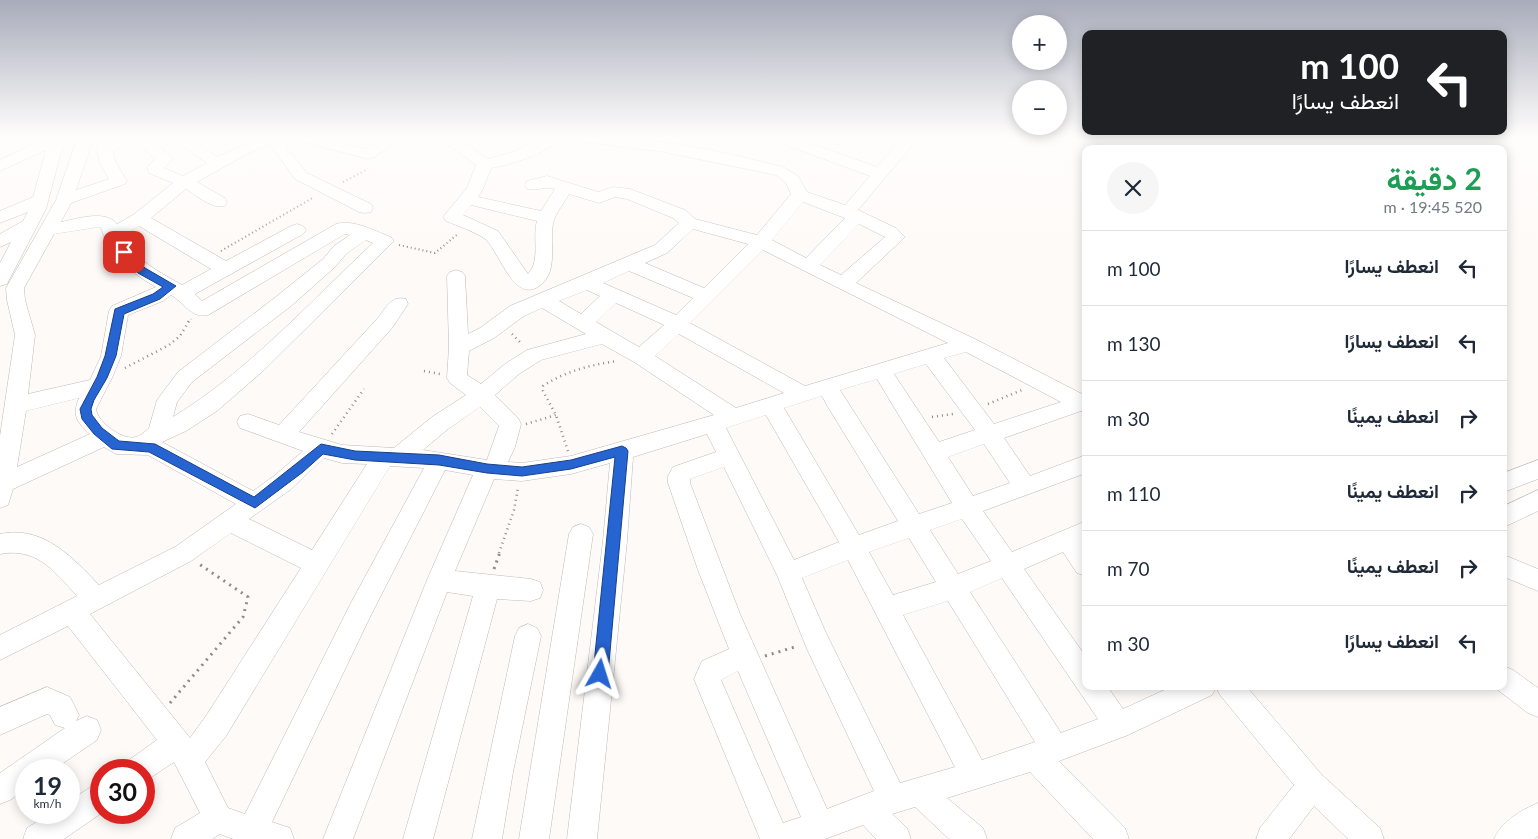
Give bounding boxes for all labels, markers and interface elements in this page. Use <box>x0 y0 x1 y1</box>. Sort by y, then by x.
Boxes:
map controls <box>1012 15 1067 135</box>
button: + <box>1012 15 1067 70</box>
text: 100 m <box>1300 44 1399 86</box>
icon: left <box>1417 50 1482 115</box>
button: − <box>1012 80 1067 135</box>
text: انعطف يسارًا <box>1292 87 1399 114</box>
text: 2 دقيقة <box>1387 160 1482 196</box>
button: close <box>1107 162 1159 214</box>
text: 520 m · 19:45 <box>1383 197 1482 216</box>
pin <box>103 231 145 273</box>
icon: arrive <box>110 238 138 266</box>
text: انعطف يسارًا <box>1344 254 1439 277</box>
icon: left <box>1454 254 1482 282</box>
text: 100 m <box>1107 257 1161 280</box>
text: انعطف يسارًا <box>1344 329 1439 352</box>
icon: left <box>1454 329 1482 357</box>
text: 130 m <box>1107 332 1161 355</box>
text: انعطف يمينًا <box>1347 404 1439 427</box>
icon: right <box>1454 404 1482 432</box>
text: 30 m <box>1107 407 1150 430</box>
text: انعطف يمينًا <box>1347 479 1439 502</box>
icon: right <box>1454 479 1482 507</box>
text: 110 m <box>1107 482 1161 505</box>
text: انعطف يمينًا <box>1347 554 1439 577</box>
icon: right <box>1454 554 1482 582</box>
text: 70 m <box>1107 557 1150 580</box>
text: انعطف يسارًا <box>1344 629 1439 652</box>
icon: left <box>1454 629 1482 657</box>
text: 30 m <box>1107 632 1150 655</box>
position arrow <box>573 647 625 699</box>
speed limit sign: 30 <box>90 759 155 824</box>
text: 19 <box>33 770 62 800</box>
text: km/h <box>33 796 62 811</box>

